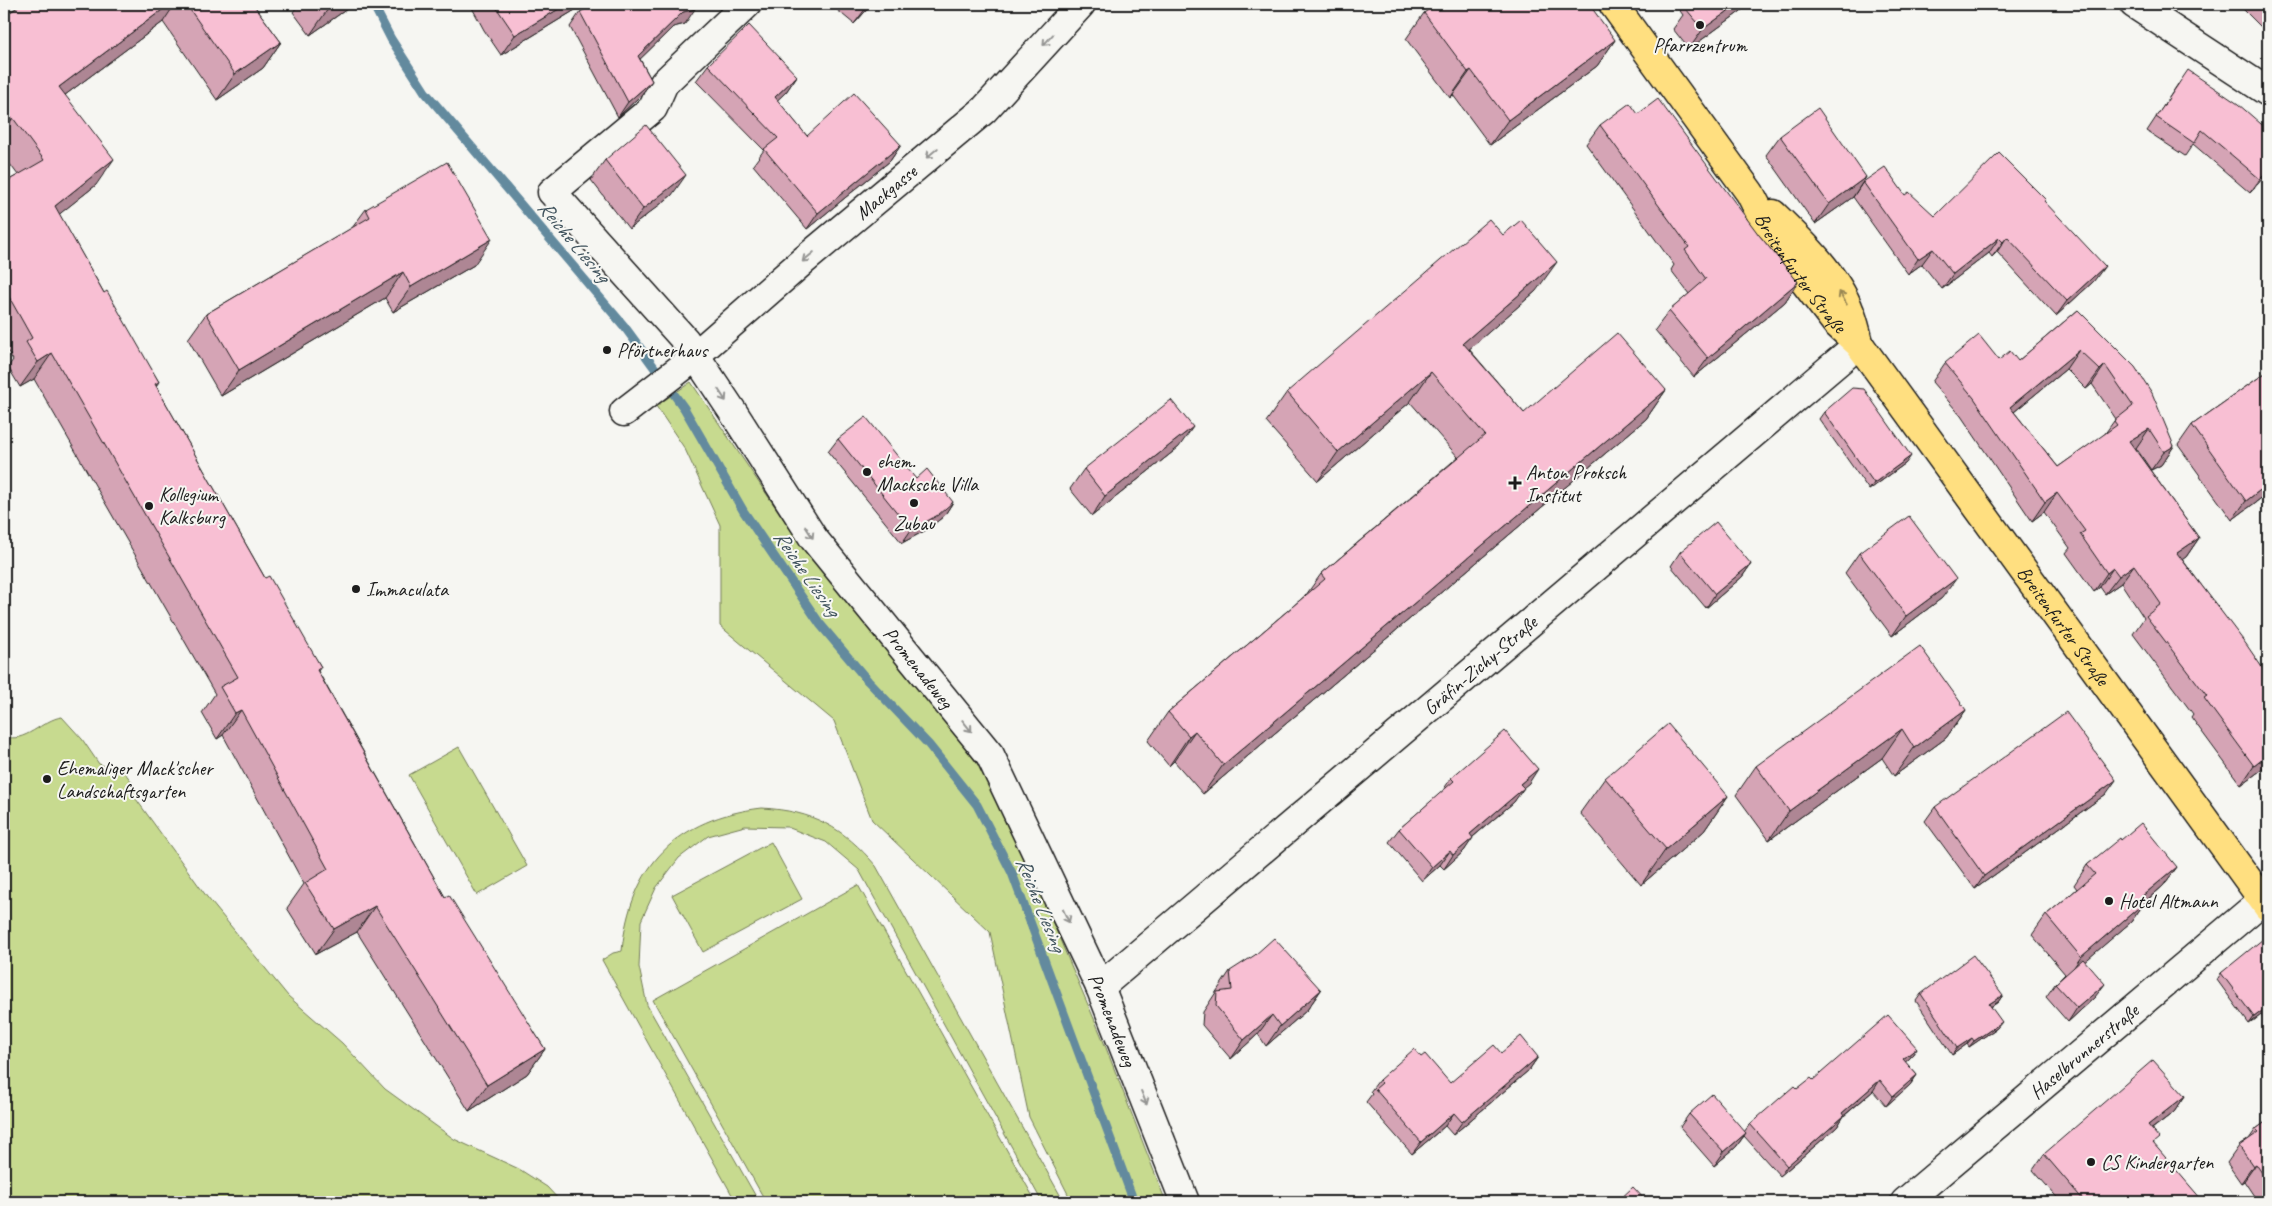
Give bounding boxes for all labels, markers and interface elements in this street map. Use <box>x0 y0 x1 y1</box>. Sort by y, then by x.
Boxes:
marker: Pfarrzentrum <box>1694 19 1706 31</box>
one-way arrow <box>1042 33 1054 46</box>
place label: Pfarrzentrum <box>1653 33 1749 58</box>
one-way arrow <box>926 148 939 159</box>
street label: Mackgasse <box>850 158 923 225</box>
water label: Reiche Liesing <box>532 195 618 290</box>
street label: Breitenfurter Straße <box>1749 209 1852 340</box>
one-way arrow <box>801 252 814 263</box>
one-way arrow <box>1838 292 1848 306</box>
place label: Pförtnerhaus <box>617 338 709 363</box>
marker: Pförtnerhaus <box>601 344 613 356</box>
one-way arrow <box>717 387 727 401</box>
place label: ehem. Macksche Villa <box>877 449 979 497</box>
place label: Anton Proksch Institut <box>1526 460 1627 508</box>
marker: ehem. Macksche Villa <box>861 466 873 478</box>
marker: Anton Proksch Institut <box>1508 476 1522 490</box>
place label: Kollegium Kalksburg <box>159 482 227 530</box>
marker: Zubau <box>908 497 920 509</box>
marker: Kollegium Kalksburg <box>143 500 155 512</box>
place label: Zubau <box>893 511 936 536</box>
water label: Reiche Liesing <box>768 525 848 624</box>
one-way arrow <box>804 525 815 539</box>
street label: Breitenfurter Straße <box>2011 561 2116 692</box>
place label: Immaculata <box>366 577 449 602</box>
marker: Immaculata <box>350 583 362 595</box>
street label: Gräfin-Zichy-Straße <box>1418 609 1543 721</box>
street label: Promenadeweg <box>878 622 960 715</box>
one-way arrow <box>961 719 972 732</box>
place label: Ehemaliger Mack'scher Landschaftsgarten <box>57 756 214 804</box>
marker: Ehemaliger Mack'scher Landschaftsgarten <box>41 773 53 785</box>
water label: Reiche Liesing <box>1010 853 1073 958</box>
place label: Hotel Altmann <box>2119 889 2219 914</box>
marker: Hotel Altmann <box>2103 895 2115 907</box>
one-way arrow <box>1062 908 1071 923</box>
street label: Promenadeweg <box>1082 969 1143 1072</box>
street label: Haselbrunnerstraße <box>2025 997 2145 1105</box>
one-way arrow <box>1140 1089 1149 1105</box>
place label: CS Kindergarten <box>2101 1150 2214 1175</box>
marker: CS Kindergarten <box>2085 1156 2097 1168</box>

